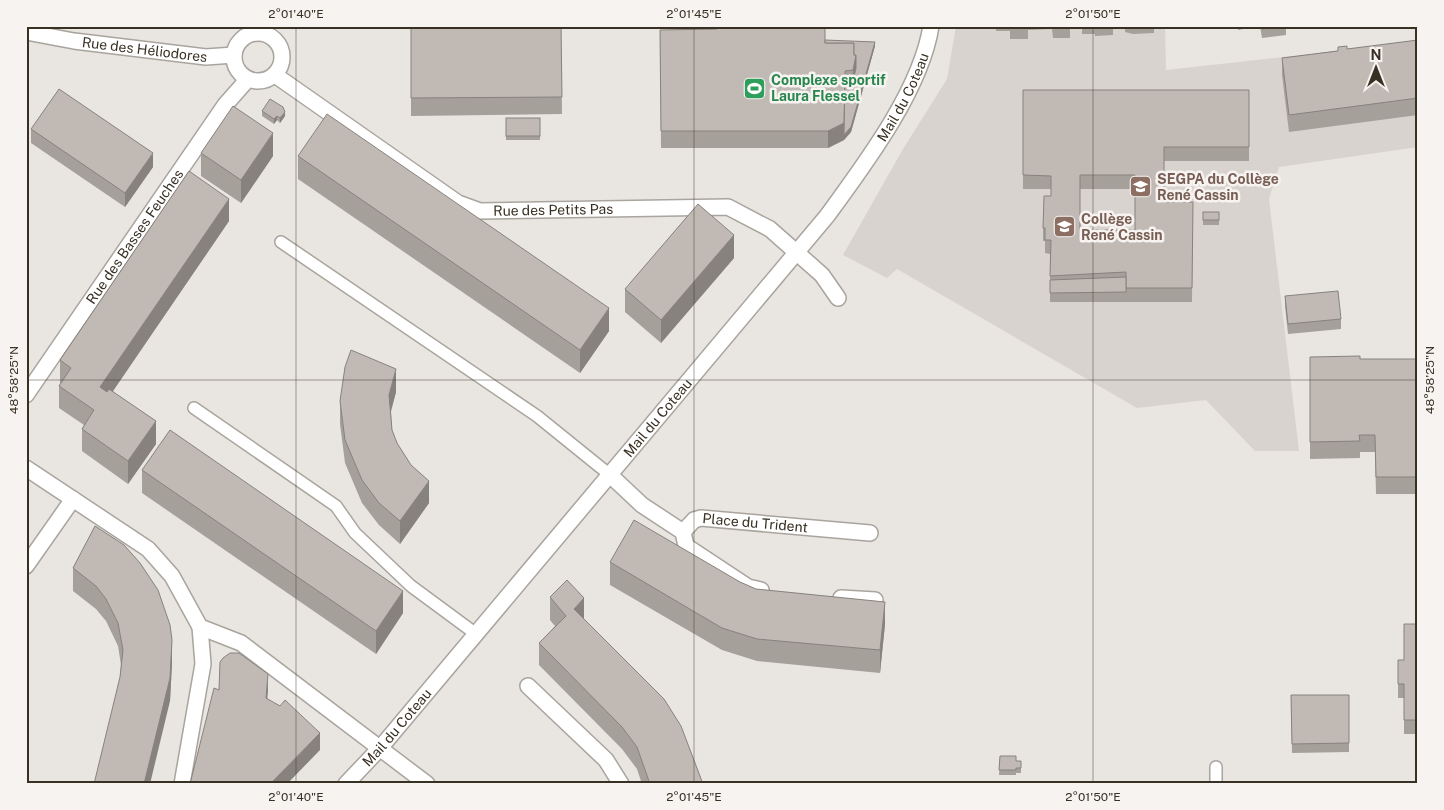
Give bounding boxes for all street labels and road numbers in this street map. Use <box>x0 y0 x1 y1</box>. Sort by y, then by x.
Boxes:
street label: Rue des Héliodores <box>81 34 208 65</box>
street label: Mail du Coteau <box>874 51 932 144</box>
street label: Rue des Basses Feuches <box>83 166 186 307</box>
street label: Rue des Petits Pas <box>493 201 613 219</box>
street label: Mail du Coteau <box>620 375 695 460</box>
street label: Place du Trident <box>702 510 809 535</box>
street label: Mail du Coteau <box>359 685 435 770</box>

